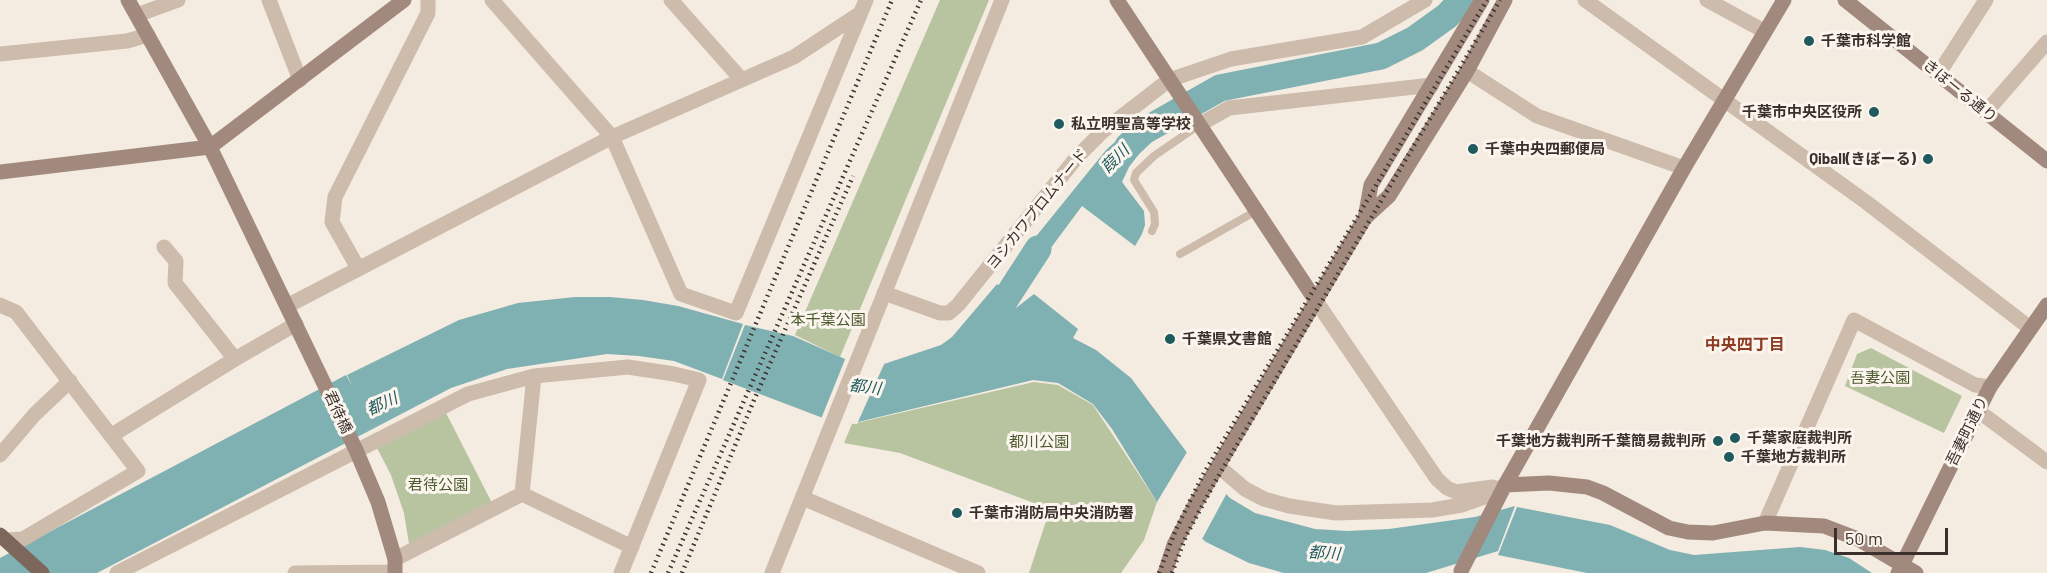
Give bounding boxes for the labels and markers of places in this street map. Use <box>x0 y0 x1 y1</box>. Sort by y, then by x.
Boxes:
place label: 千葉市科学館 <box>1821 32 1911 50</box>
marker: 千葉市科学館 <box>1802 34 1816 48</box>
place label: 千葉市中央区役所 <box>1742 103 1862 121</box>
marker: 千葉市中央区役所 <box>1867 105 1881 119</box>
place label: 私立明聖高等学校 <box>1071 115 1191 133</box>
marker: 私立明聖高等学校 <box>1052 117 1066 131</box>
place label: 千葉中央四郵便局 <box>1485 140 1605 158</box>
marker: 千葉中央四郵便局 <box>1466 142 1480 156</box>
place label: Qiball(きぼーる) <box>1809 150 1916 168</box>
marker: Qiball(きぼーる) <box>1921 152 1935 166</box>
place label: 千葉県文書館 <box>1182 330 1272 348</box>
marker: 千葉県文書館 <box>1163 332 1177 346</box>
place label: 千葉家庭裁判所 <box>1747 429 1852 447</box>
marker: 千葉家庭裁判所 <box>1728 431 1742 445</box>
place label: 千葉地方裁判所千葉簡易裁判所 <box>1496 432 1706 450</box>
marker: 千葉地方裁判所千葉簡易裁判所 <box>1711 434 1725 448</box>
place label: 千葉地方裁判所 <box>1741 448 1846 466</box>
marker: 千葉地方裁判所 <box>1722 450 1736 464</box>
place label: 千葉市消防局中央消防署 <box>969 504 1134 522</box>
marker: 千葉市消防局中央消防署 <box>950 506 964 520</box>

